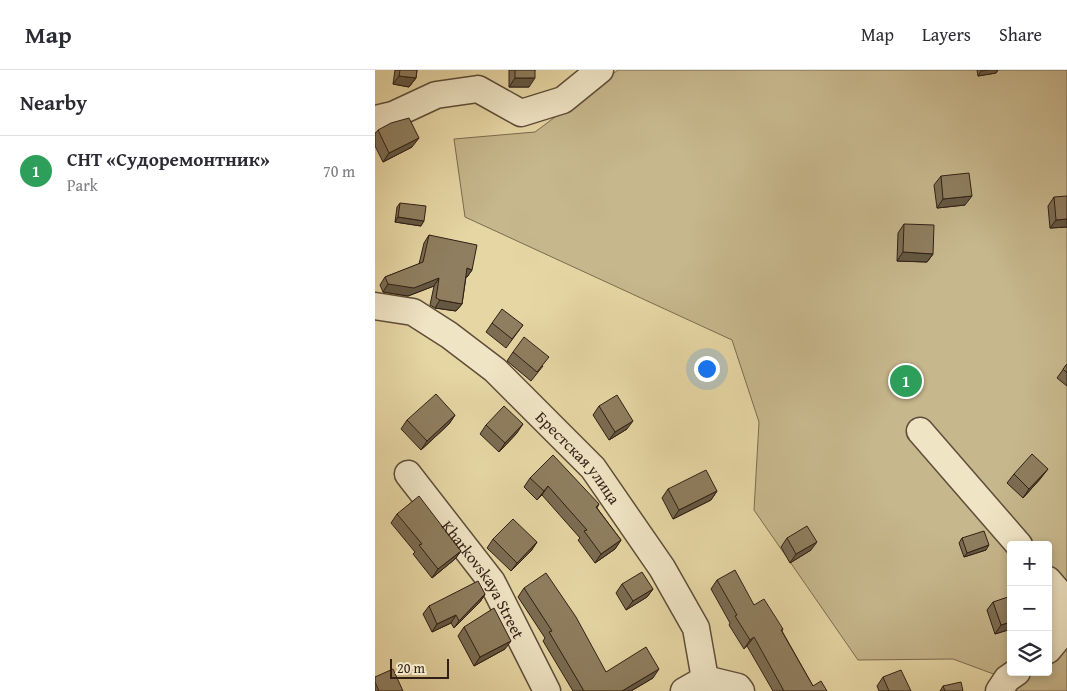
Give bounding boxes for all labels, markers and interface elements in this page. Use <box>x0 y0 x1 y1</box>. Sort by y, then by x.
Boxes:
text: Map <box>25 17 72 52</box>
text: Map <box>861 21 894 48</box>
text: Layers <box>922 21 971 48</box>
text: Share <box>999 21 1042 48</box>
text: Nearby <box>20 87 87 118</box>
text: СНТ «Судоремонтник» <box>67 145 270 173</box>
text: 1 <box>32 159 40 183</box>
text: 70 m <box>323 159 355 183</box>
text: Park <box>67 173 98 197</box>
your location <box>694 356 720 382</box>
pin: 1 <box>890 362 922 400</box>
street label: Брестская улица <box>530 405 627 509</box>
street label: Kharkovskaya Street <box>436 515 531 643</box>
map controls <box>1007 541 1052 676</box>
button: + <box>1007 541 1052 586</box>
button: − <box>1007 586 1052 631</box>
button: layers <box>1007 631 1052 676</box>
scale bar <box>390 656 449 679</box>
text: 20 m <box>397 658 425 678</box>

